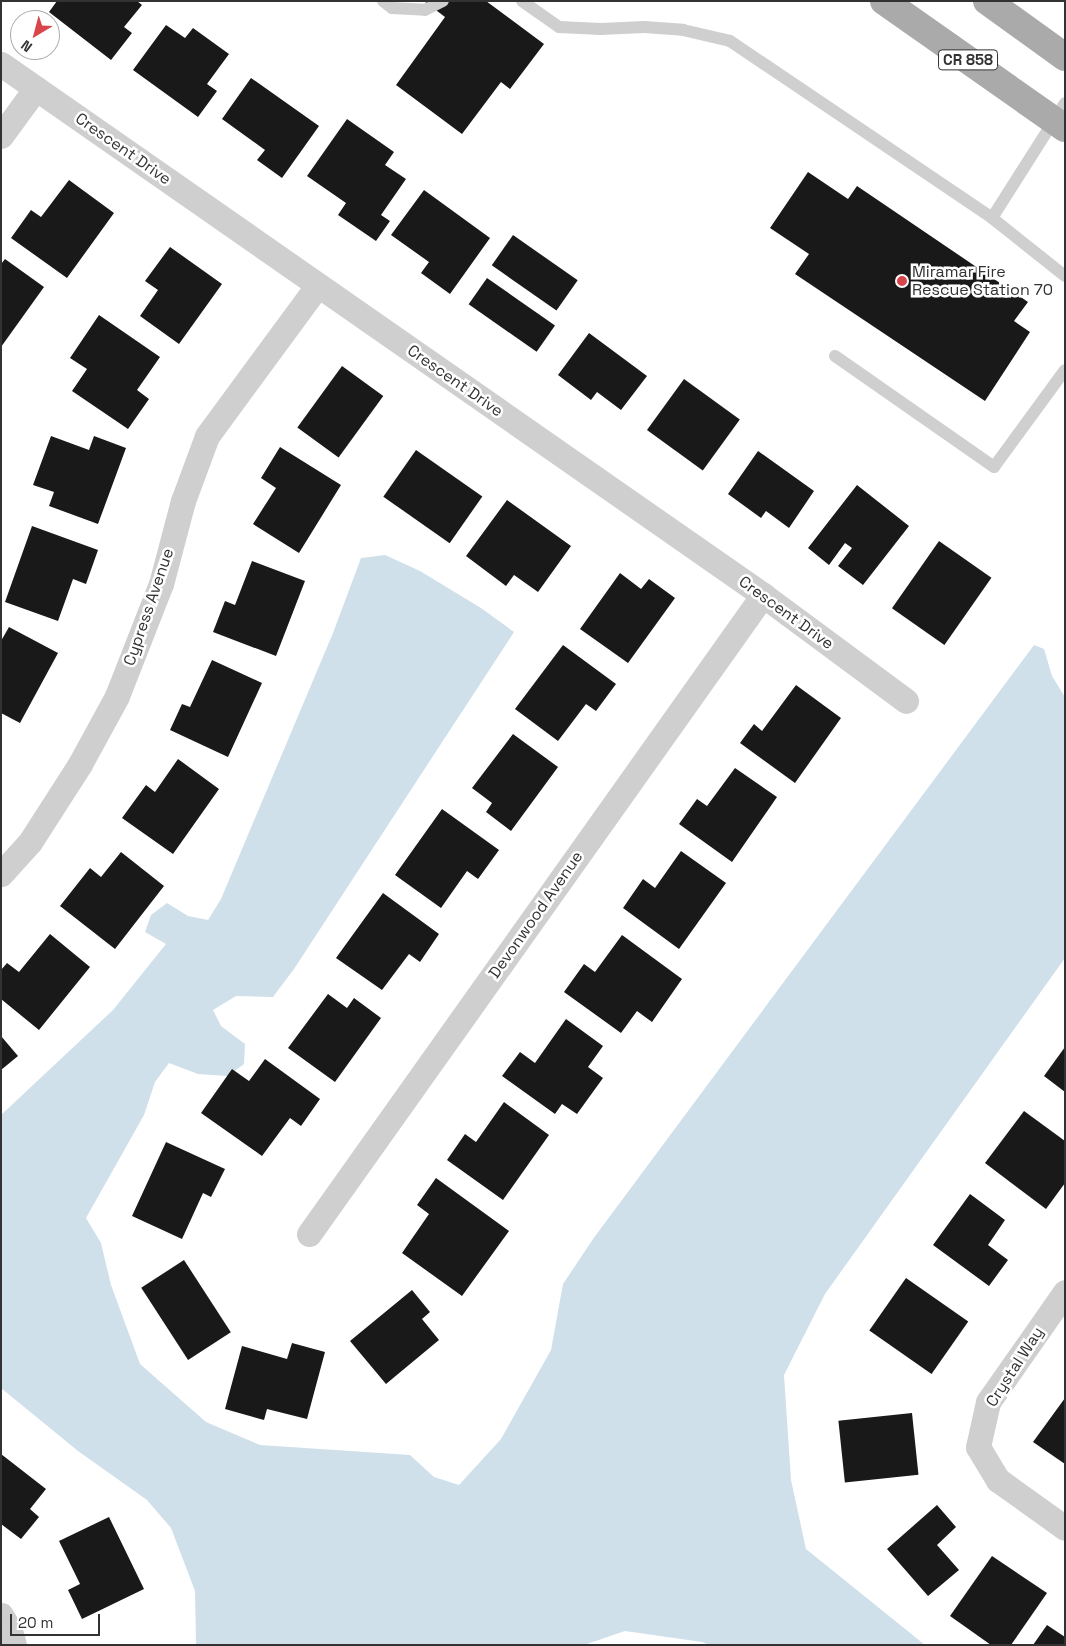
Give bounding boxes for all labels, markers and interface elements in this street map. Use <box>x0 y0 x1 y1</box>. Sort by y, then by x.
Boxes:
north arrow <box>10 10 60 60</box>
text: N <box>17 36 36 56</box>
road number: CR 858 <box>938 48 998 72</box>
street label: Crescent Drive <box>71 109 175 189</box>
place label: Miramar Fire Rescue Station 70 <box>912 262 1053 300</box>
marker: Miramar Fire Rescue Station 70 <box>896 275 908 287</box>
street label: Crescent Drive <box>403 341 507 421</box>
street label: Cypress Avenue <box>120 546 178 668</box>
street label: Crescent Drive <box>735 572 837 654</box>
street label: Devonwood Avenue <box>485 848 587 982</box>
street label: Crystal Way <box>982 1323 1048 1411</box>
scale bar <box>12 1604 102 1636</box>
text: 20 m <box>18 1613 53 1632</box>

